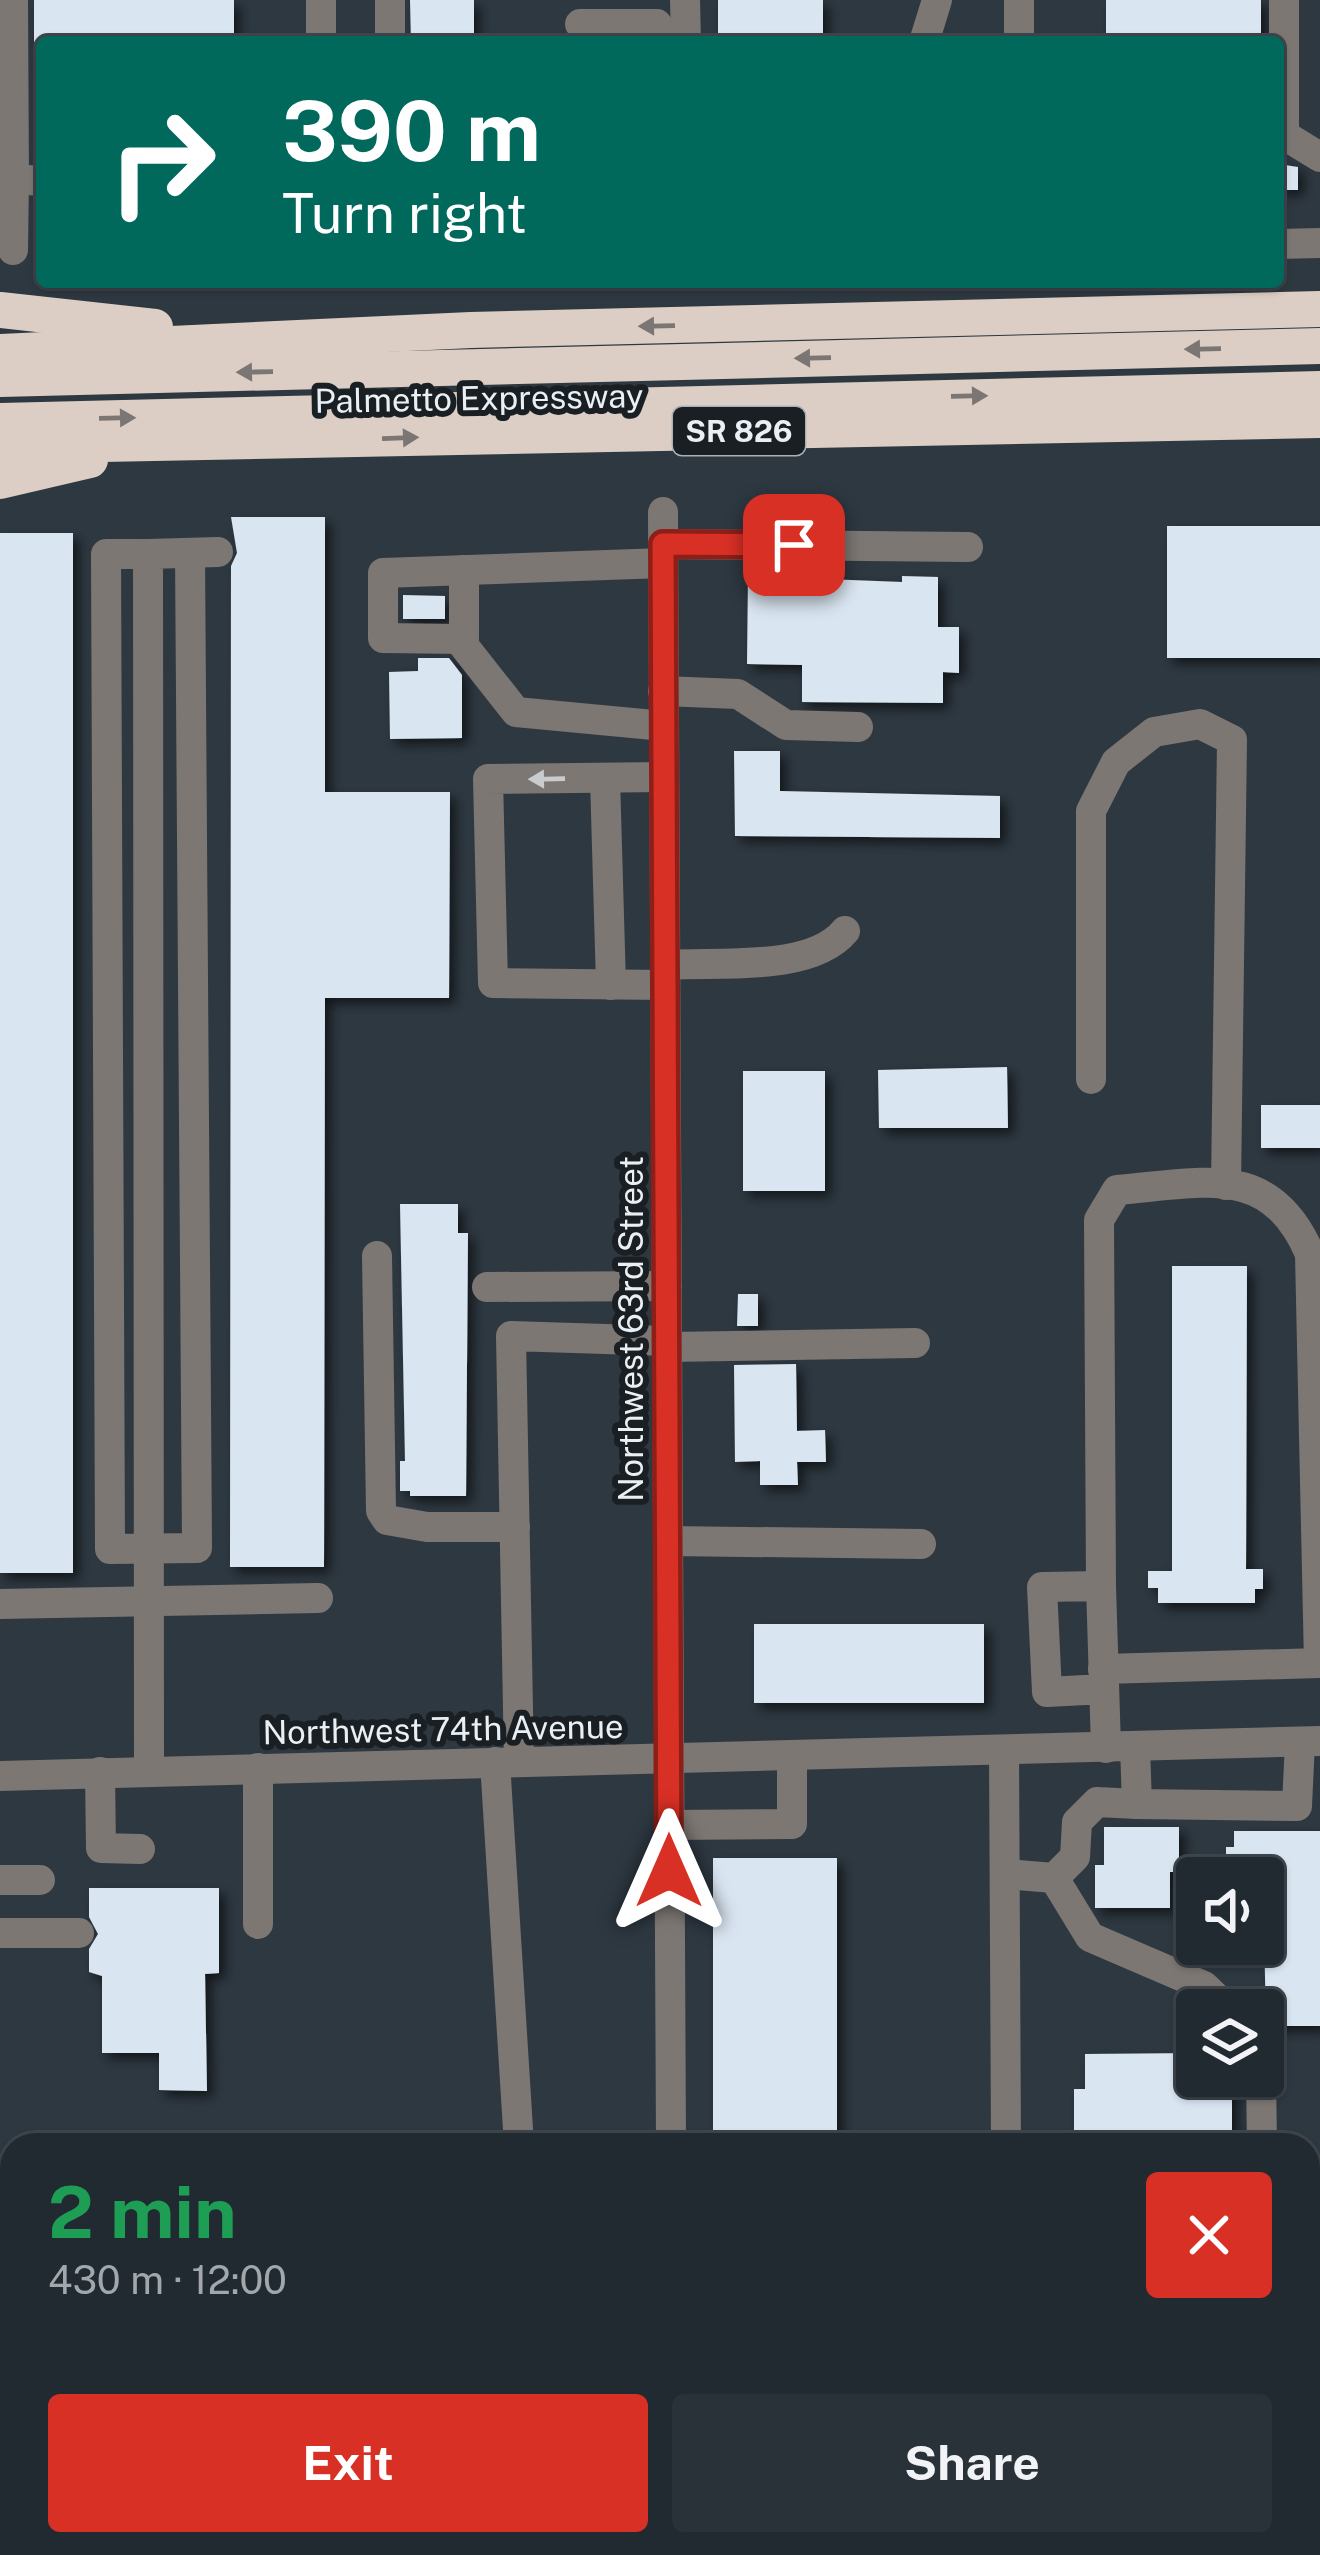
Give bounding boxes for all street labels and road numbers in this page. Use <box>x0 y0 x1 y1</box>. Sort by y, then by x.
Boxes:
street label: Palmetto Expressway <box>314 376 644 420</box>
road number: SR 826 <box>673 407 805 455</box>
street label: Northwest 63rd Street <box>612 1156 650 1502</box>
street label: Northwest 74th Avenue <box>262 1707 624 1751</box>

